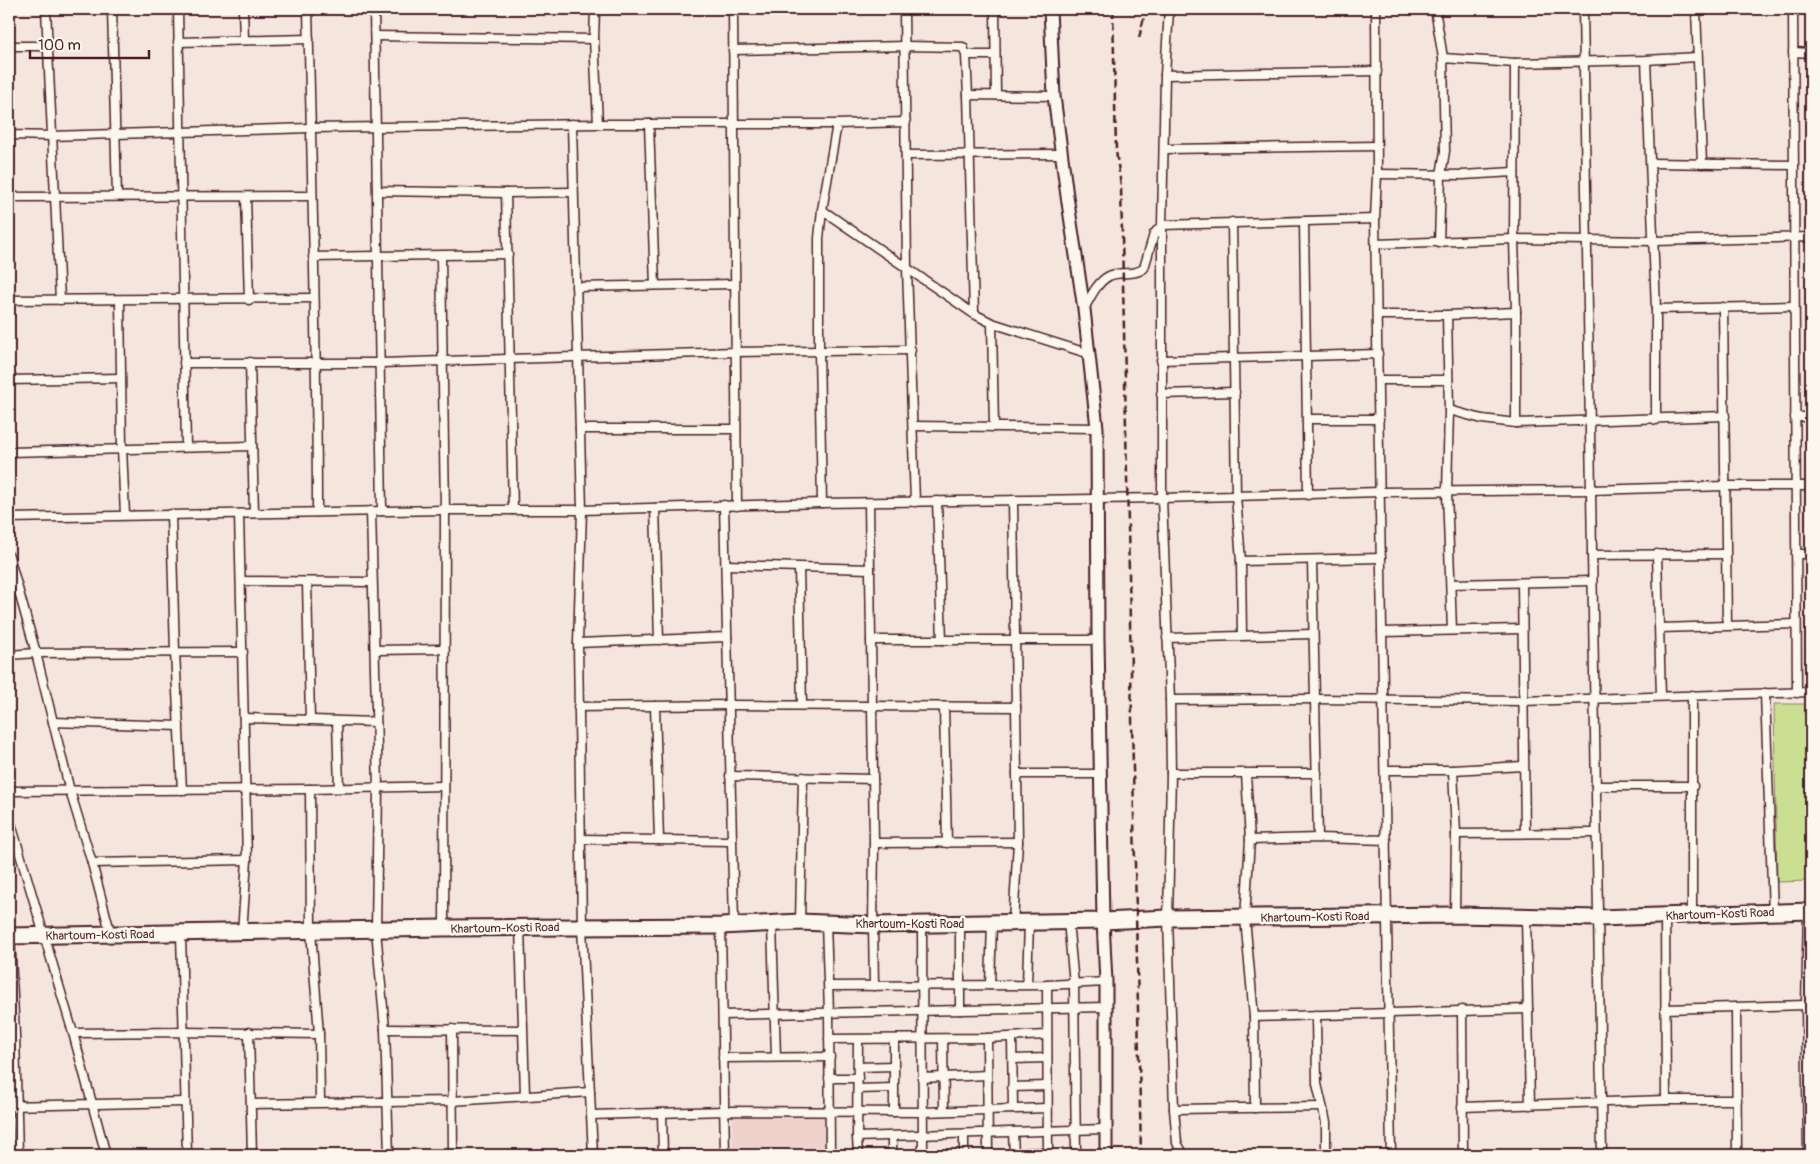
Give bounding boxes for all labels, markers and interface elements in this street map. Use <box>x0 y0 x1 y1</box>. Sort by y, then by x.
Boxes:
scale bar <box>30 28 149 60</box>
text: 100 m <box>38 36 81 55</box>
street label: Khartoum-Kosti Road <box>1665 905 1775 924</box>
street label: Khartoum-Kosti Road <box>1260 909 1370 926</box>
street label: Khartoum-Kosti Road <box>856 917 965 932</box>
street label: Khartoum-Kosti Road <box>450 920 560 937</box>
street label: Khartoum-Kosti Road <box>45 927 155 944</box>

